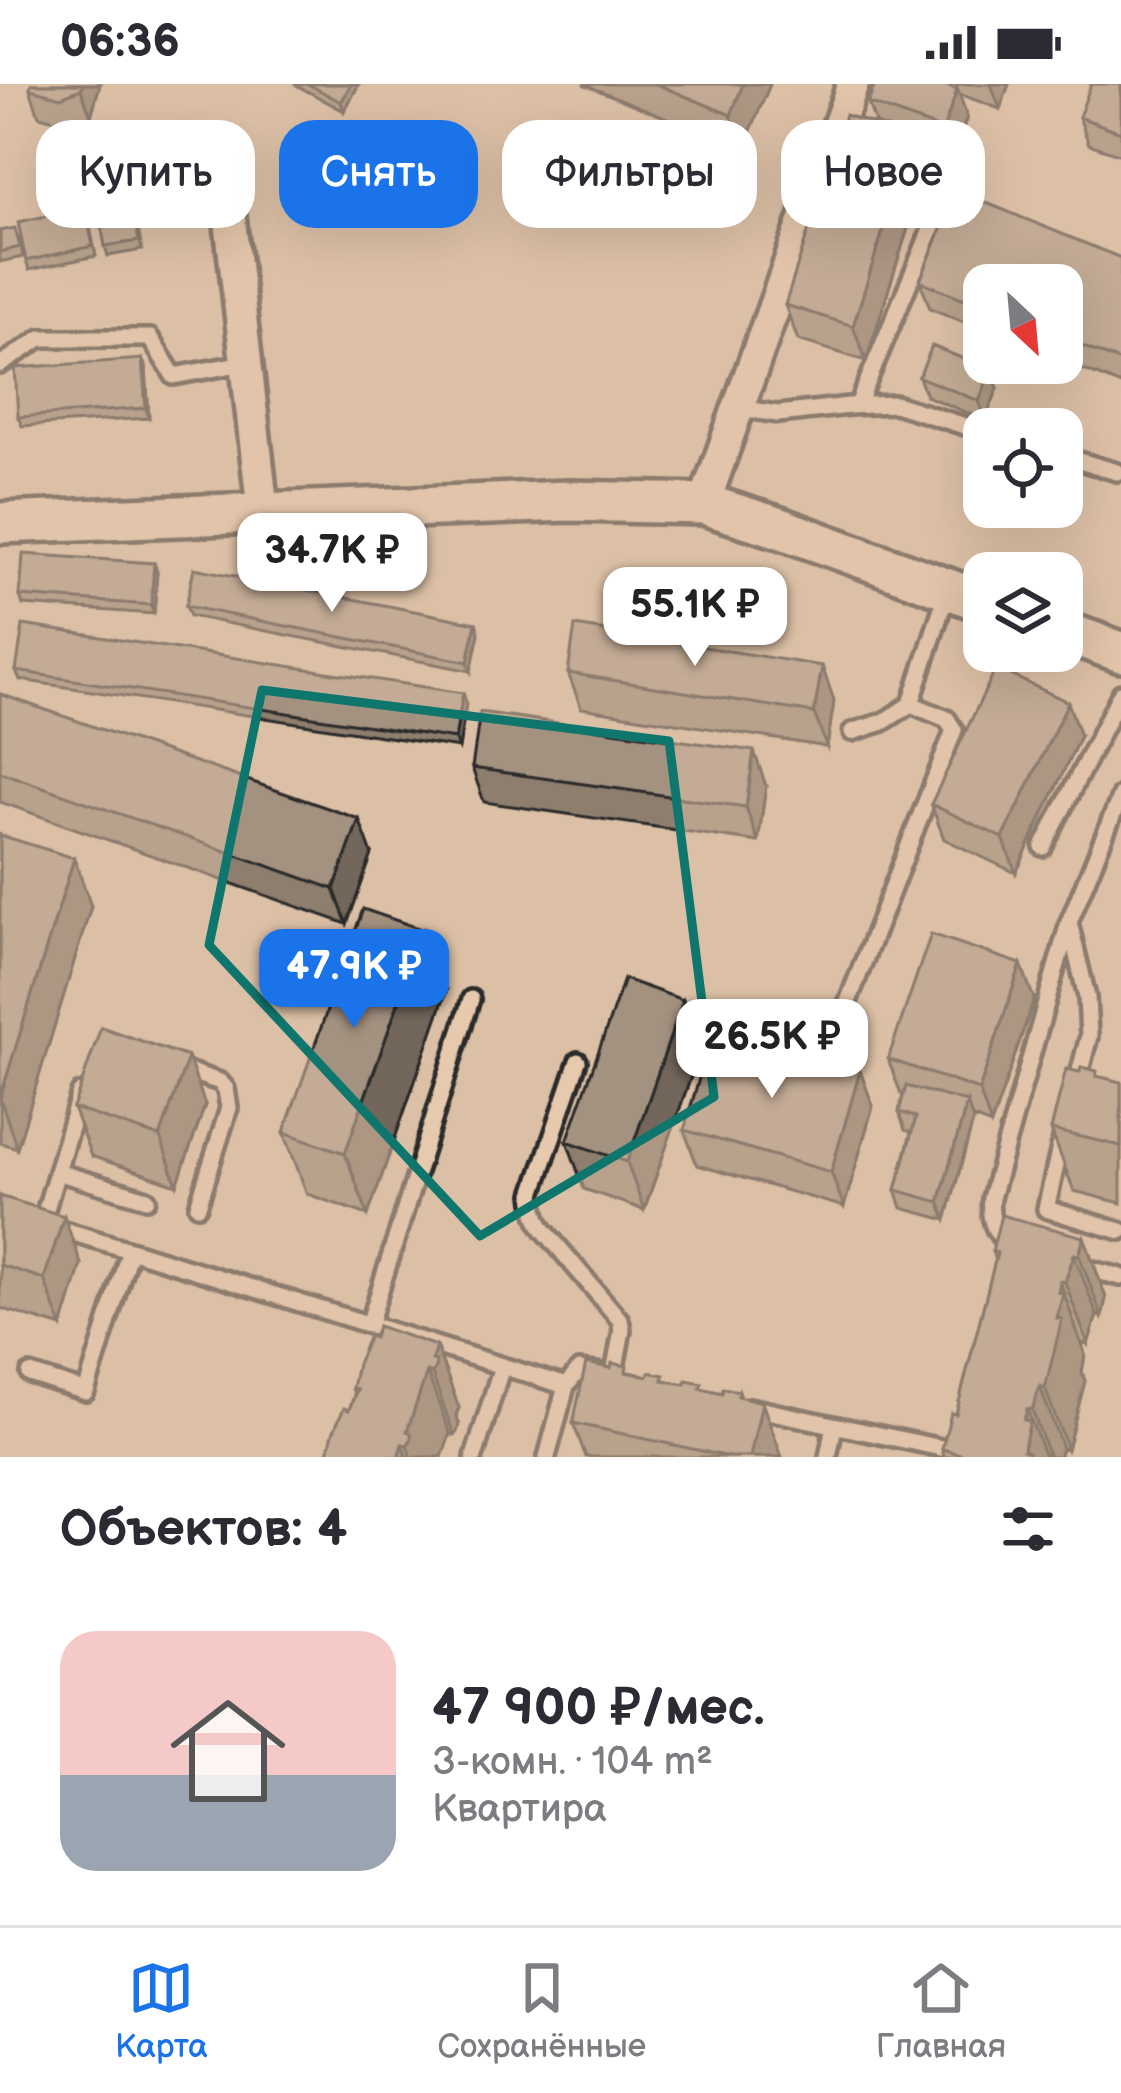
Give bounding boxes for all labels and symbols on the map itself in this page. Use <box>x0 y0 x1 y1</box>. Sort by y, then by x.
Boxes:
north arrow <box>963 264 1083 384</box>
pin: 34.7K ₽ <box>221 513 443 615</box>
pin: 55.1K ₽ <box>584 567 806 669</box>
pin: 47.9K ₽ <box>243 929 465 1031</box>
pin: 26.5K ₽ <box>661 999 883 1101</box>

